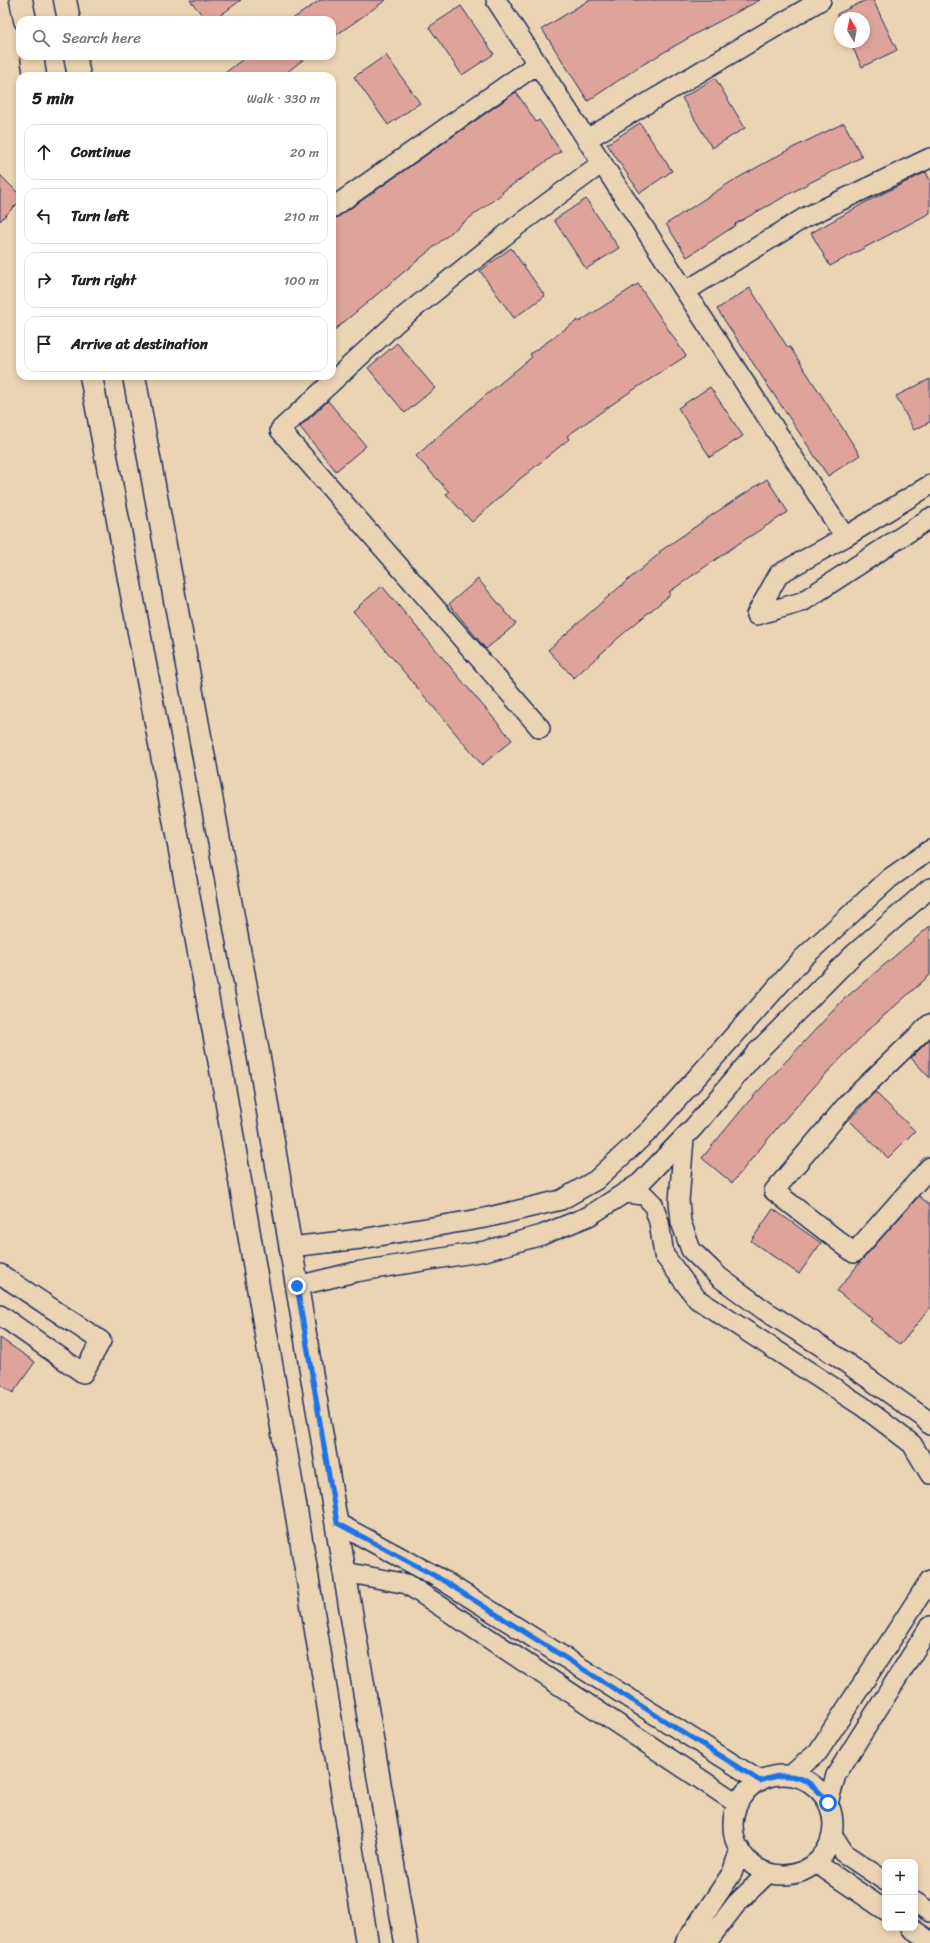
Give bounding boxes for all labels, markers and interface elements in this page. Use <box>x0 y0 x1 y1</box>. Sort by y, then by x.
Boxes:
north arrow <box>834 12 870 48</box>
search box <box>16 16 336 60</box>
text: Search here <box>62 25 141 51</box>
icon: search <box>30 27 52 49</box>
text: 5 min <box>32 83 74 113</box>
text: Walk · 330 m <box>247 87 320 110</box>
text: Continue <box>71 139 131 165</box>
icon: ahead <box>33 141 55 163</box>
text: 20 m <box>290 141 319 164</box>
text: Turn left <box>71 203 129 229</box>
icon: left <box>33 205 55 227</box>
text: 210 m <box>284 205 319 228</box>
text: Turn right <box>71 267 136 293</box>
icon: right <box>33 269 55 291</box>
text: 100 m <box>284 269 319 292</box>
text: Arrive at destination <box>71 331 208 357</box>
icon: arrive <box>33 333 55 355</box>
route end <box>288 1277 306 1295</box>
route start <box>819 1794 837 1812</box>
map controls <box>882 1859 918 1931</box>
button: + <box>882 1859 918 1895</box>
button: − <box>882 1895 918 1931</box>

